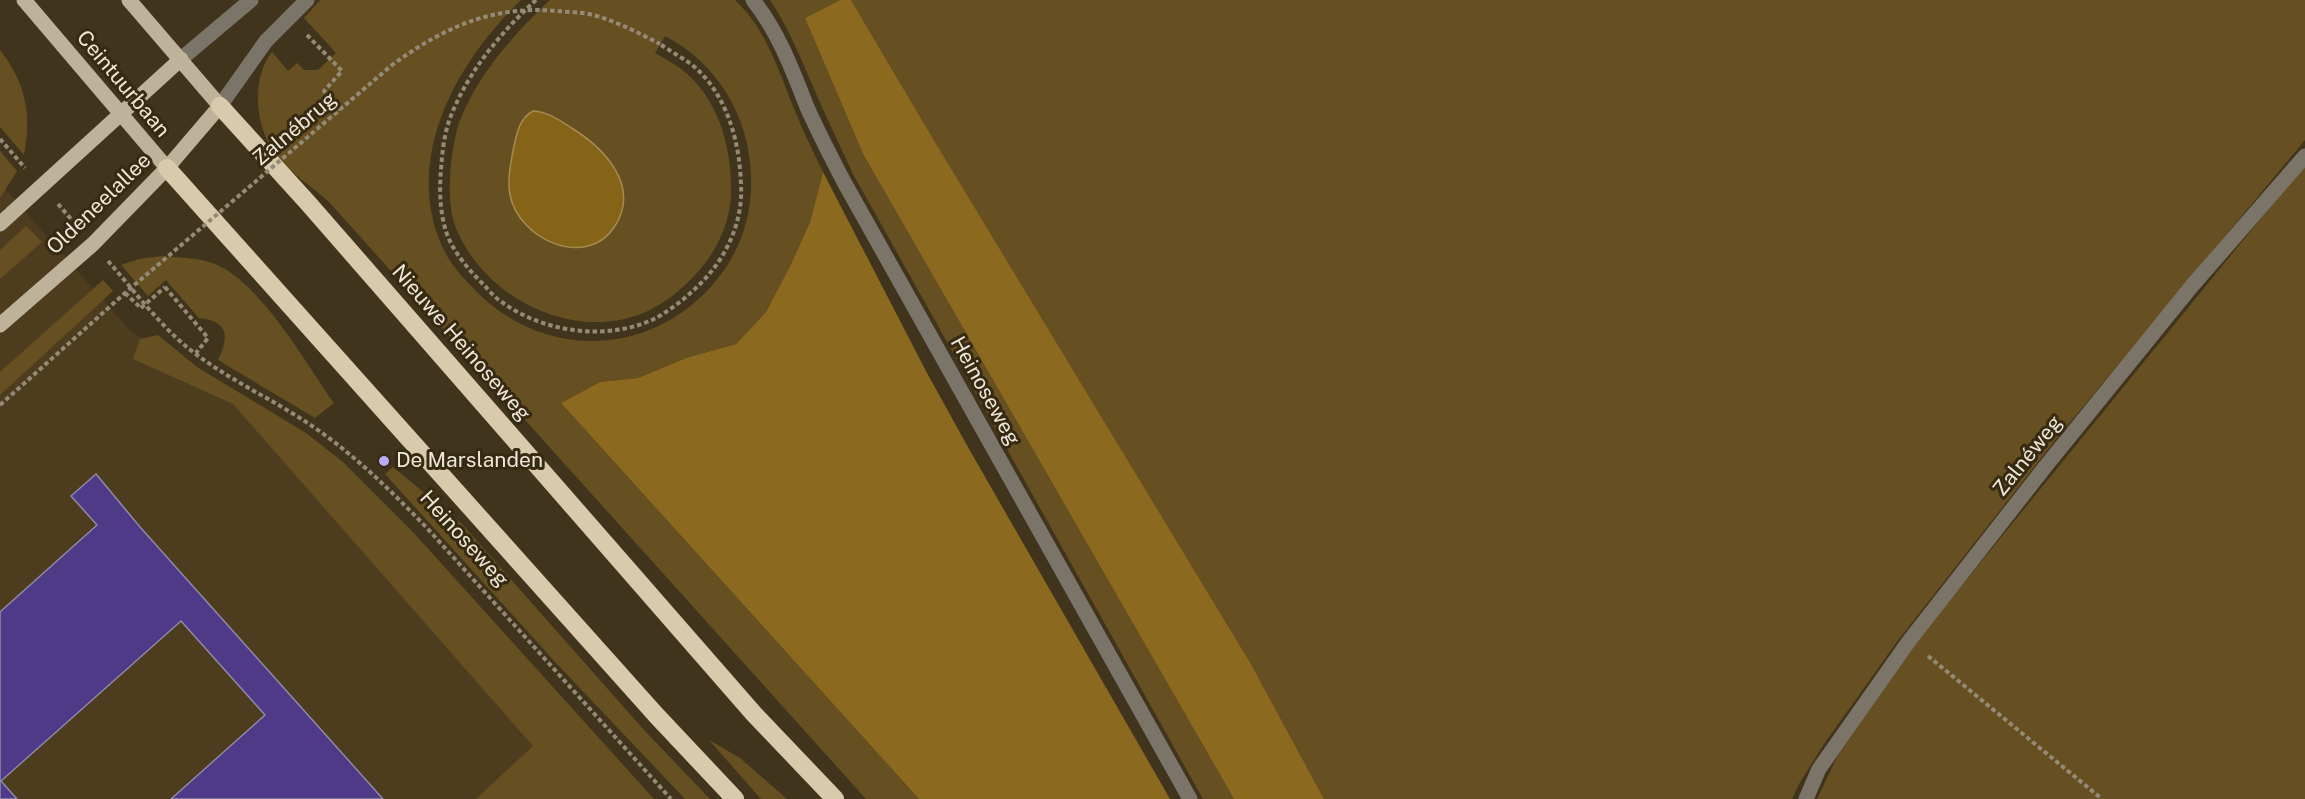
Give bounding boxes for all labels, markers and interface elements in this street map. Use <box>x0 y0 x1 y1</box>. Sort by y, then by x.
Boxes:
street label: Ceintuurbaan <box>71 25 175 143</box>
street label: Zalnébrug <box>248 87 342 171</box>
street label: Oldeneelallee <box>42 148 156 260</box>
street label: Nieuwe Heinoseweg <box>386 260 536 426</box>
street label: Heinoseweg <box>945 332 1025 450</box>
street label: Zalnéweg <box>1988 411 2068 501</box>
place label: De Marslanden <box>396 448 543 474</box>
marker: De Marslanden <box>377 454 391 468</box>
street label: Heinoseweg <box>414 486 514 592</box>

